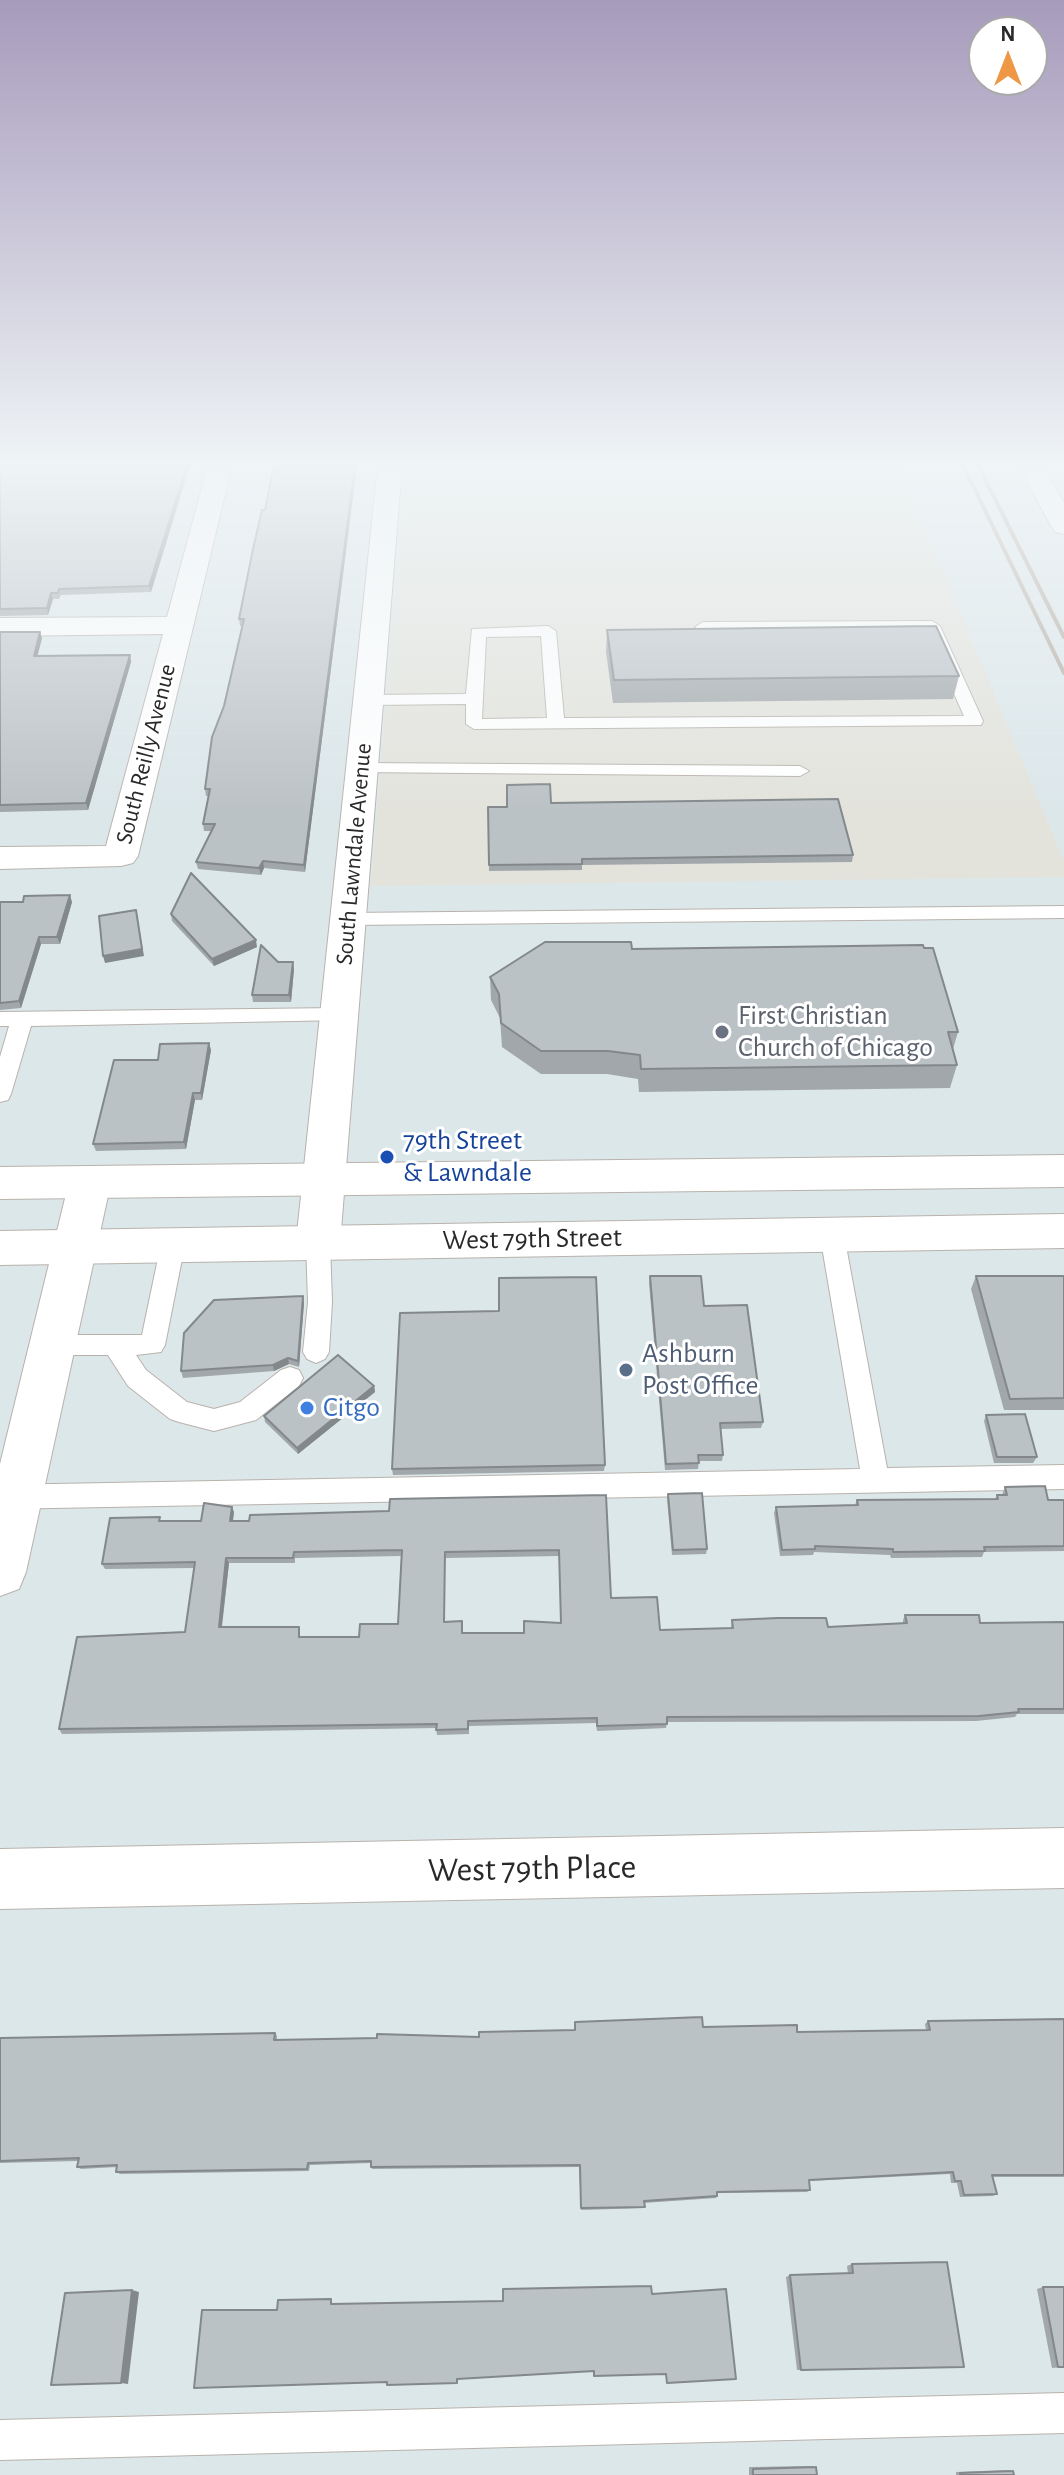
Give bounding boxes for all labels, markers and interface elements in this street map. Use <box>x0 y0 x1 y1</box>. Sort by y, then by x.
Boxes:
north arrow <box>968 16 1048 96</box>
text: N <box>1000 23 1016 45</box>
street label: South Reilly Avenue <box>110 661 182 847</box>
street label: South Lawndale Avenue <box>330 742 378 966</box>
place label: First Christian Church of Chicago <box>738 999 933 1065</box>
marker: First Christian Church of Chicago <box>713 1023 731 1041</box>
place label: 79th Street & Lawndale <box>403 1124 532 1190</box>
marker: 79th Street & Lawndale <box>378 1148 396 1166</box>
street label: West 79th Street <box>442 1221 622 1257</box>
place label: Ashburn Post Office <box>642 1337 759 1403</box>
marker: Ashburn Post Office <box>617 1361 635 1379</box>
place label: Citgo <box>323 1391 380 1425</box>
marker: Citgo <box>298 1399 316 1417</box>
street label: West 79th Place <box>427 1847 637 1891</box>

